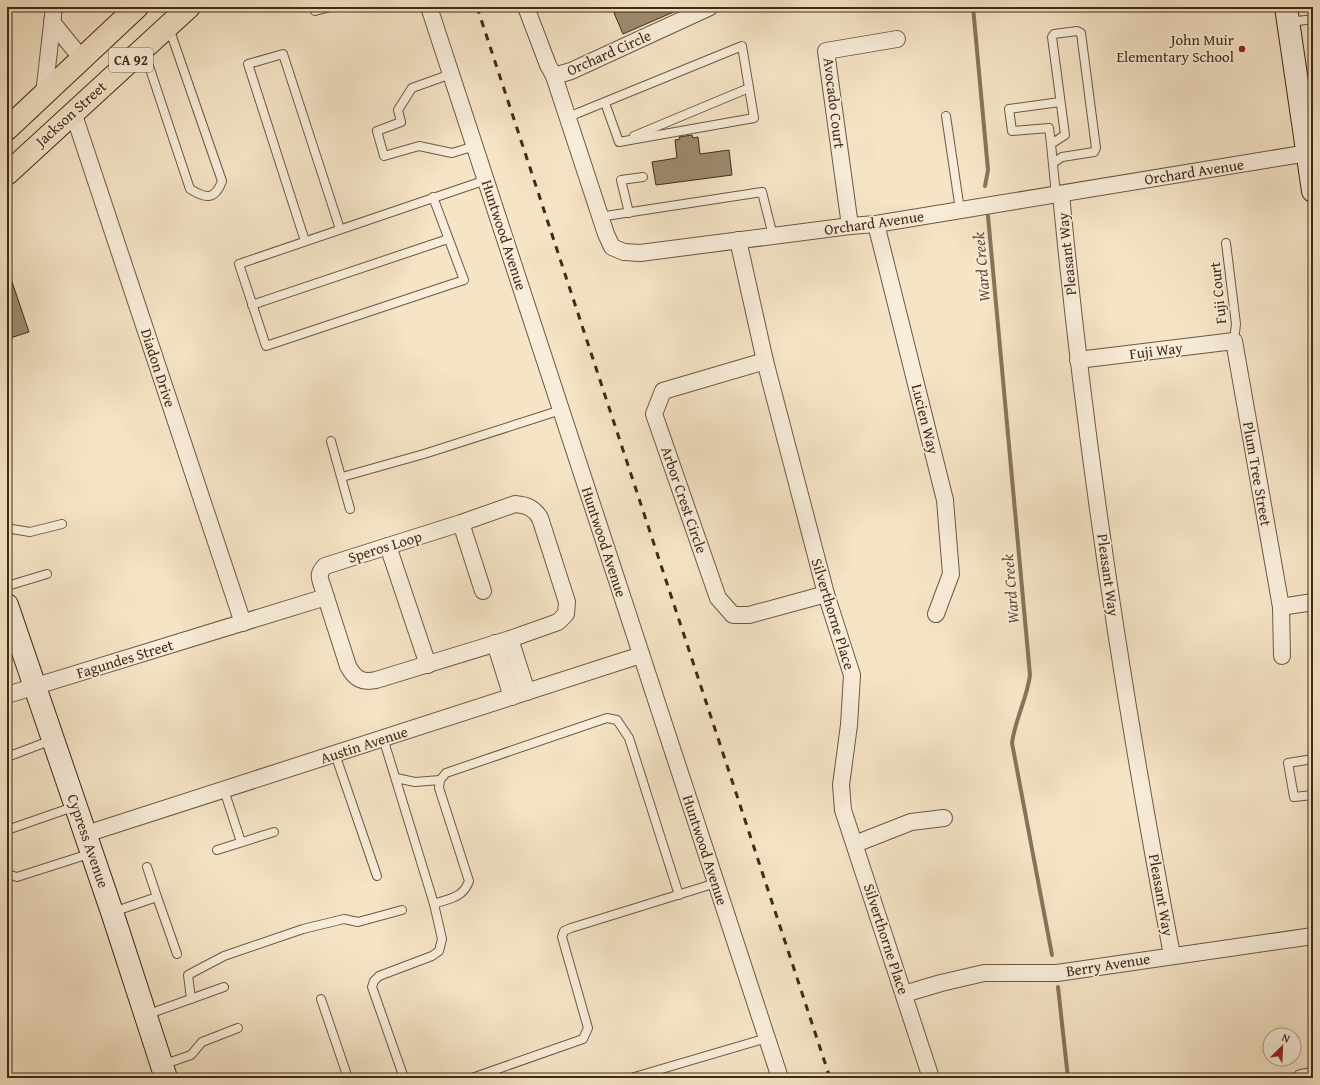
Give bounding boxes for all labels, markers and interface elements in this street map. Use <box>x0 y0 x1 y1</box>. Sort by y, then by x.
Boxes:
street label: Orchard Circle <box>563 25 654 81</box>
place label: John Muir Elementary School <box>1116 29 1234 67</box>
marker: John Muir Elementary School <box>1237 44 1247 54</box>
road number: CA 92 <box>109 48 153 72</box>
street label: Avocado Court <box>819 56 851 150</box>
street label: Jackson Street <box>29 76 111 153</box>
street label: Orchard Avenue <box>1143 153 1245 190</box>
street label: Huntwood Avenue <box>477 177 532 293</box>
street label: Orchard Avenue <box>823 205 925 240</box>
street label: Pleasant Way <box>1052 211 1081 297</box>
water label: Ward Creek <box>966 231 996 303</box>
street label: Fuji Court <box>1204 260 1231 325</box>
street label: Diadon Drive <box>136 326 181 410</box>
street label: Fuji Way <box>1128 337 1184 364</box>
street label: Lucien Way <box>907 382 944 457</box>
street label: Plum Tree Street <box>1238 420 1277 528</box>
street label: Arbor Crest Circle <box>656 444 713 556</box>
street label: Huntwood Avenue <box>577 484 632 600</box>
street label: Speros Loop <box>345 525 424 568</box>
street label: Pleasant Way <box>1092 532 1125 618</box>
water label: Ward Creek <box>995 553 1025 625</box>
street label: Silverthorne Place <box>807 556 860 672</box>
street label: Fagundes Street <box>74 634 176 683</box>
street label: Austin Avenue <box>318 721 410 768</box>
street label: Cypress Avenue <box>63 791 114 891</box>
street label: Huntwood Avenue <box>678 792 733 908</box>
street label: Pleasant Way <box>1144 852 1179 938</box>
street label: Silverthorne Place <box>859 881 914 997</box>
street label: Berry Avenue <box>1064 948 1151 982</box>
north arrow <box>1262 1027 1302 1067</box>
text: N <box>1279 1029 1293 1047</box>

